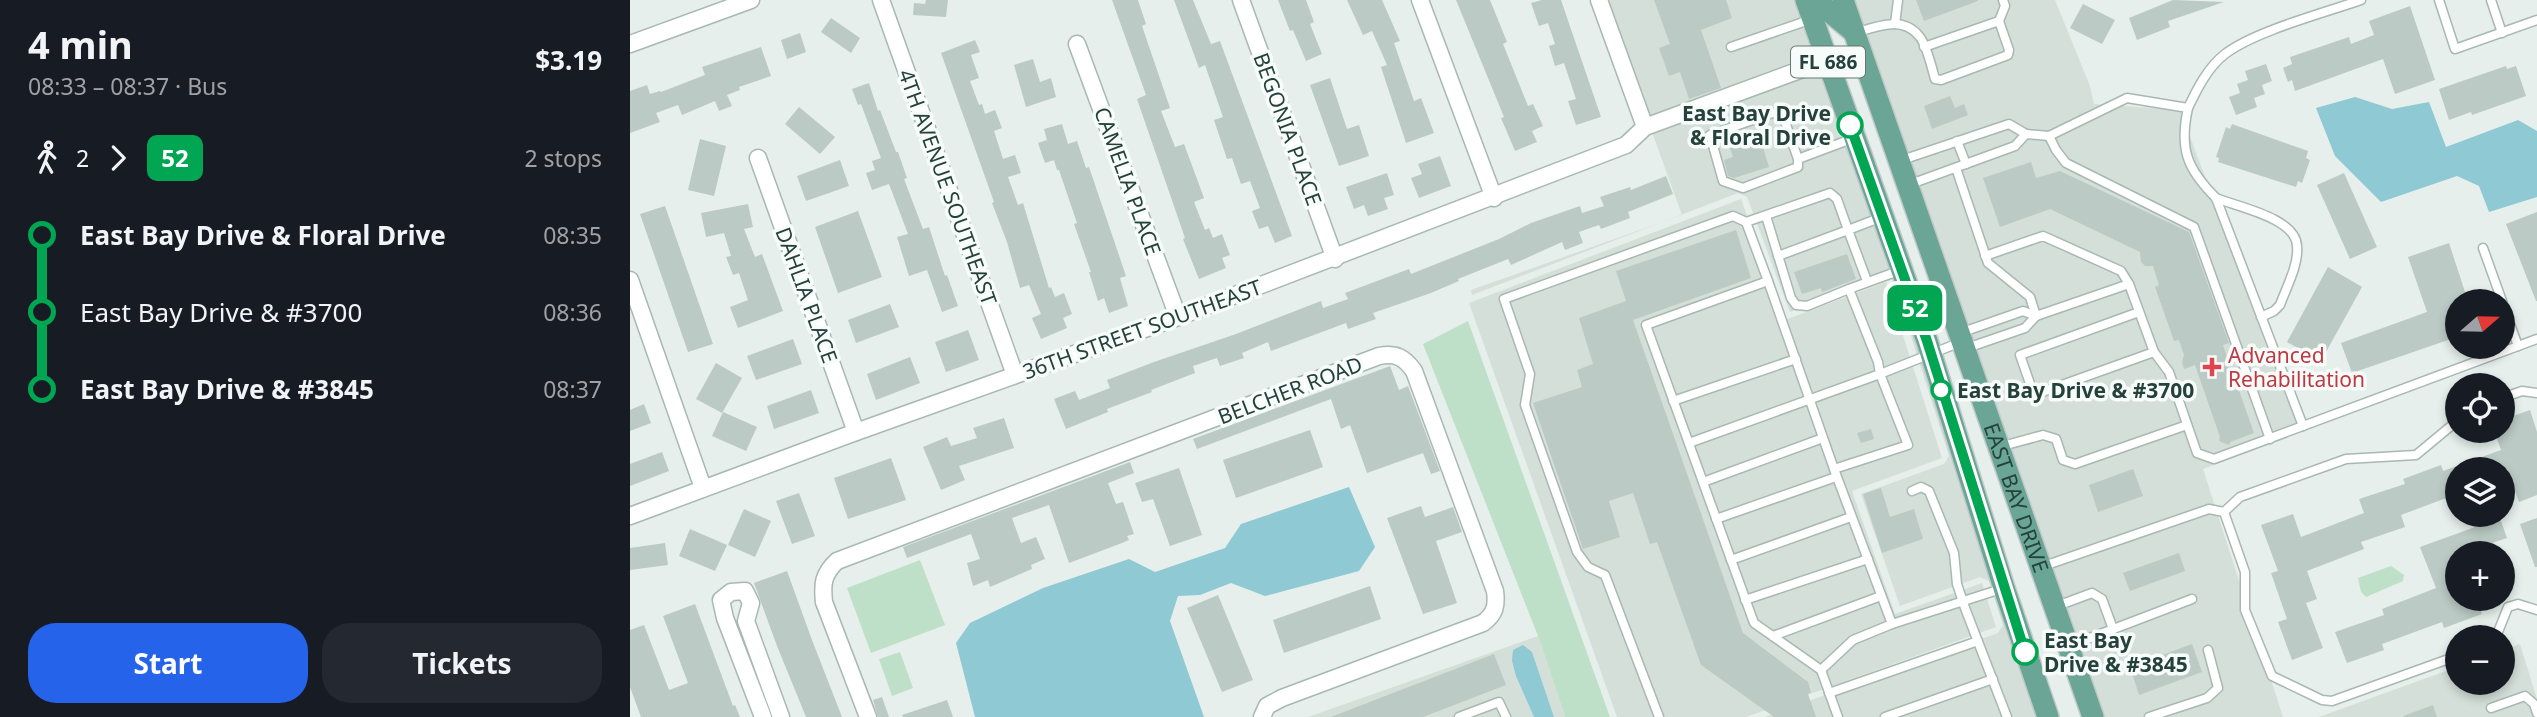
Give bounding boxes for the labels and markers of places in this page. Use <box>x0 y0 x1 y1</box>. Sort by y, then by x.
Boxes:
place label: East Bay Drive & Floral Drive <box>1682 99 1831 151</box>
marker: East Bay Drive & Floral Drive <box>1837 112 1863 138</box>
place label: Advanced Rehabilitation <box>2228 341 2365 393</box>
marker: Advanced Rehabilitation <box>2202 357 2222 377</box>
place label: East Bay Drive & #3700 <box>1957 376 2194 404</box>
marker: East Bay Drive & #3700 <box>1931 380 1951 400</box>
place label: East Bay Drive & #3845 <box>2044 626 2188 678</box>
marker: East Bay Drive & #3845 <box>2012 639 2038 665</box>

